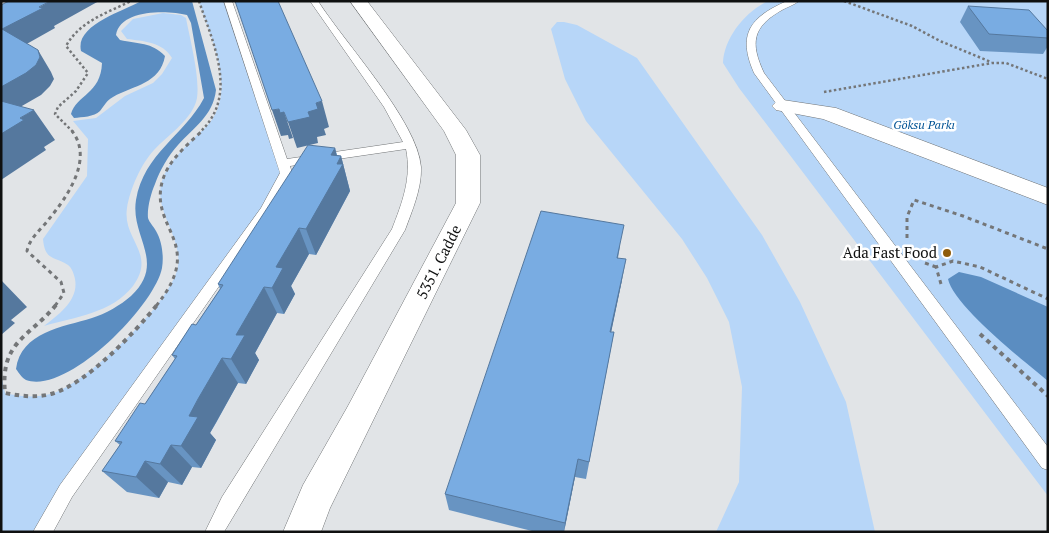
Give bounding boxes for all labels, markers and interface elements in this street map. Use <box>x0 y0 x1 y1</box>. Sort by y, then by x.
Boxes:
park label: Göksu Parkı <box>893 117 955 132</box>
street label: 5351. Cadde <box>411 221 465 302</box>
place label: Ada Fast Food <box>843 242 937 262</box>
marker: Ada Fast Food <box>941 247 953 259</box>

